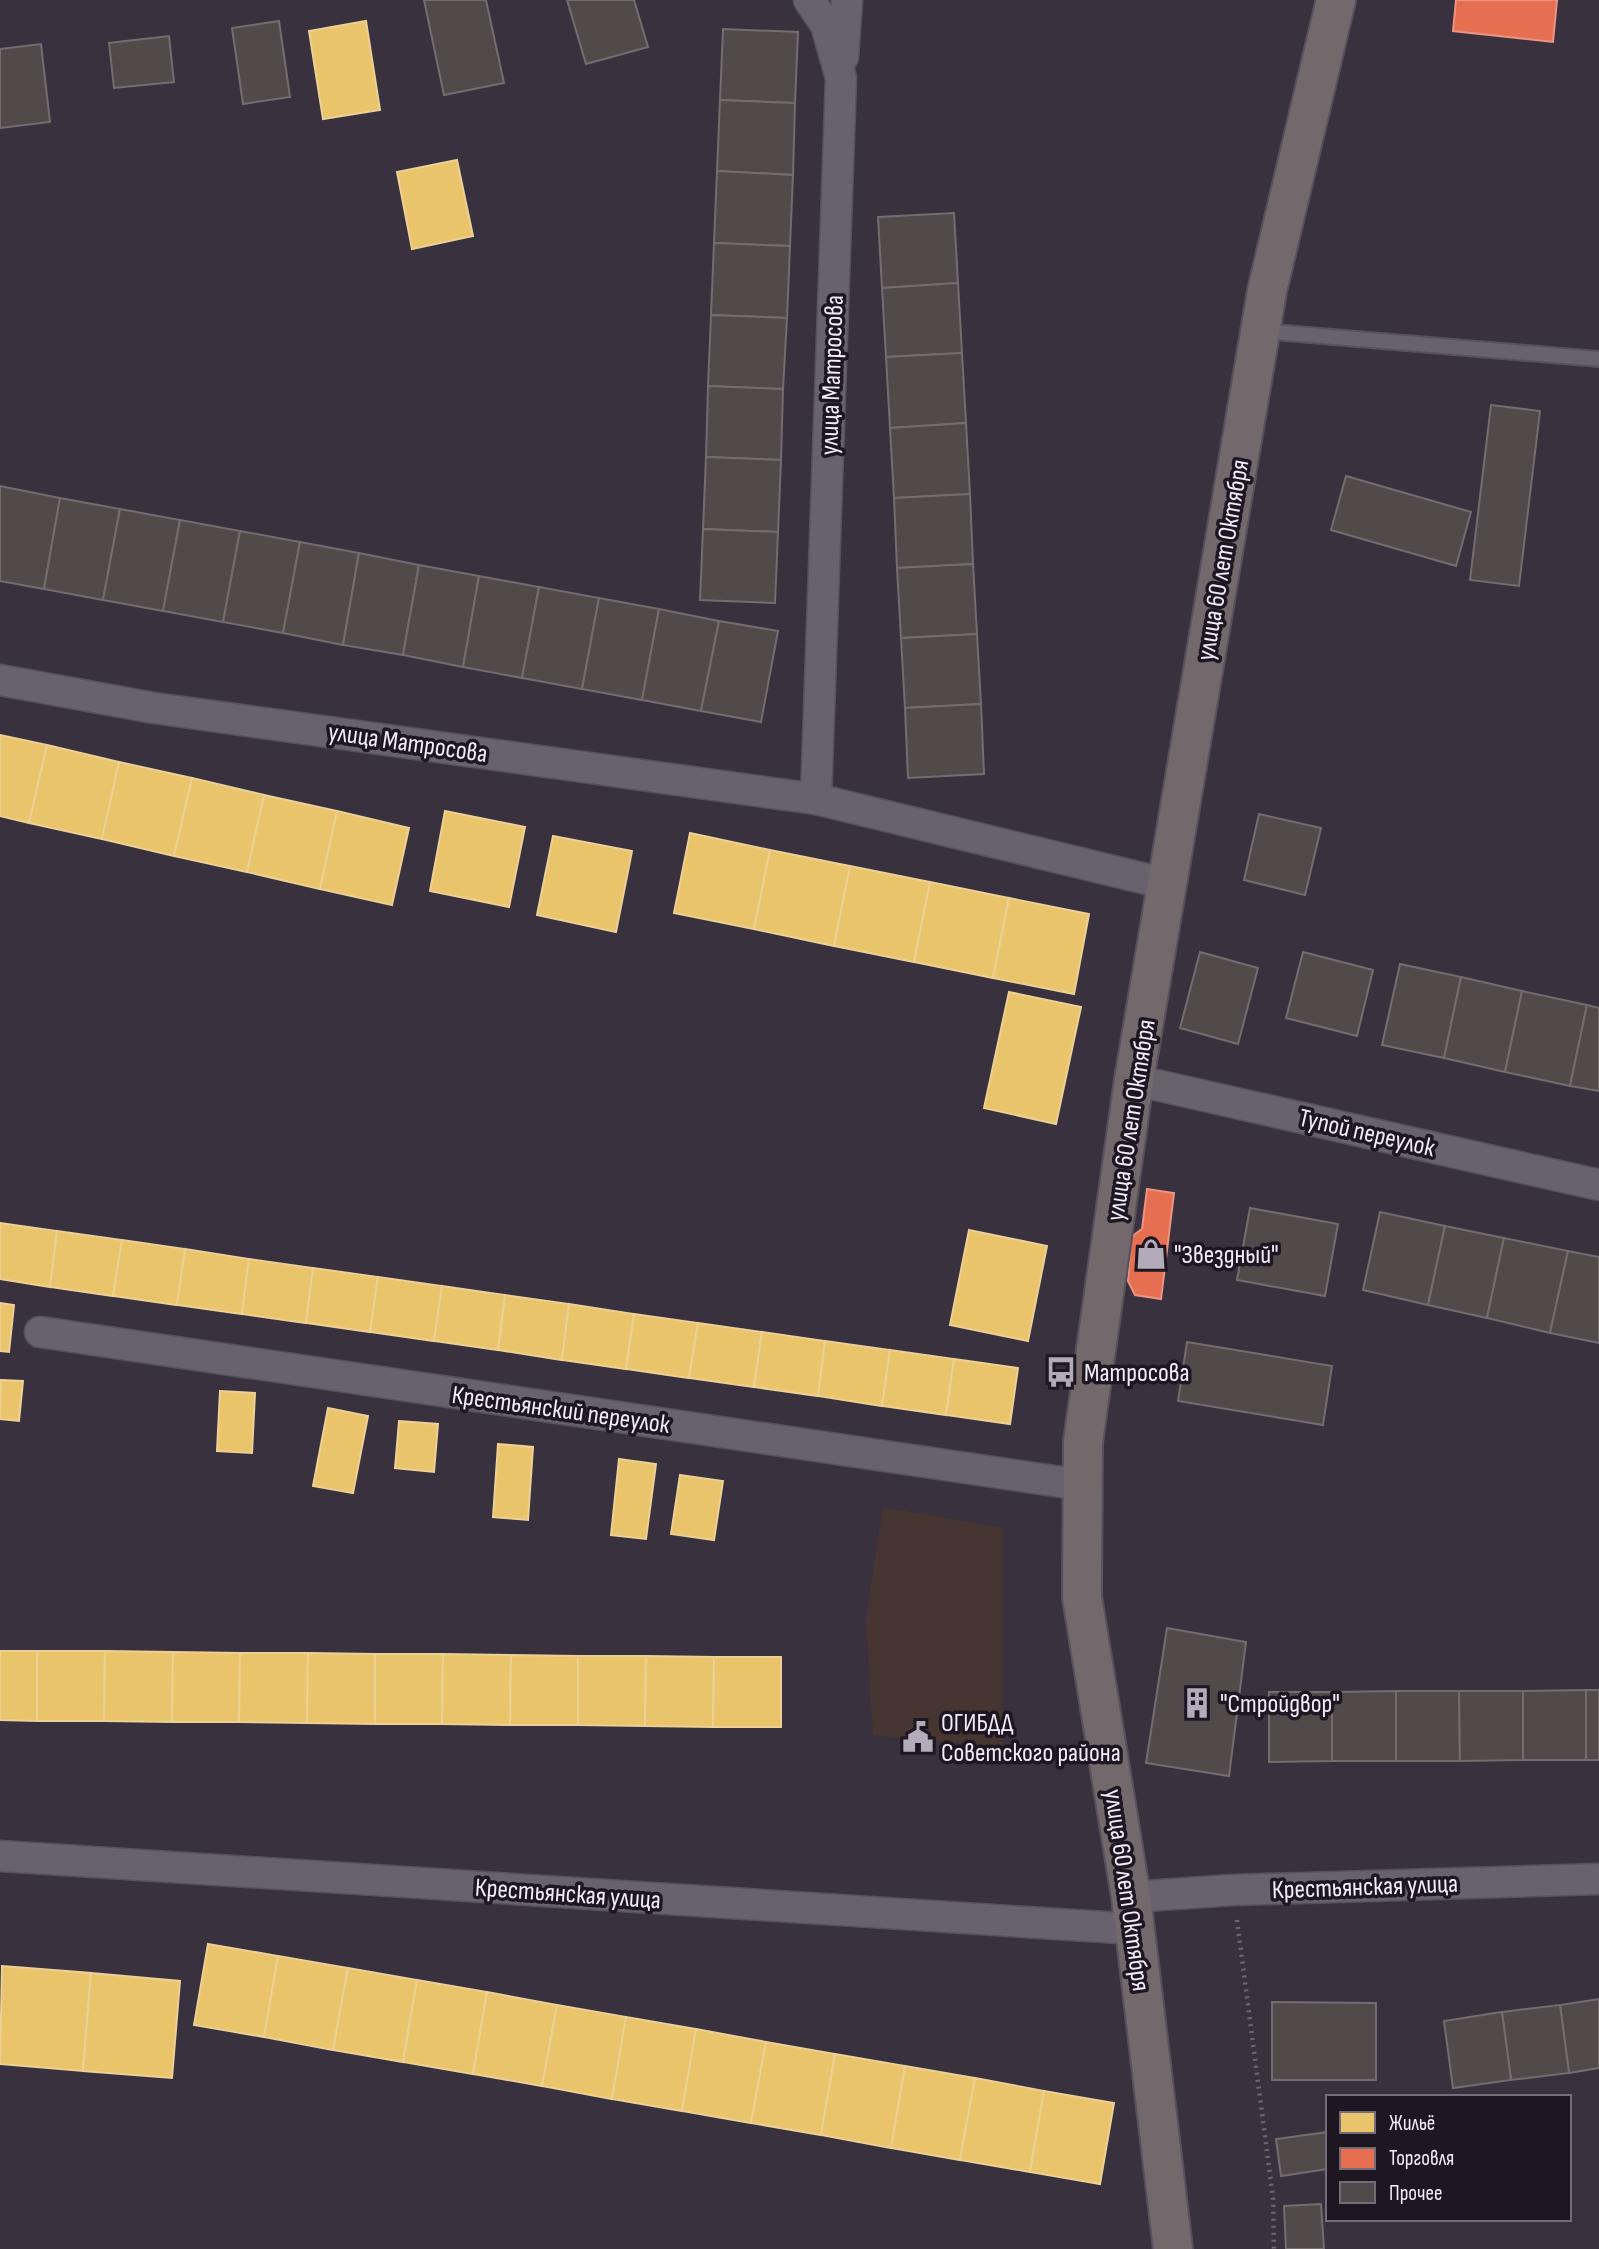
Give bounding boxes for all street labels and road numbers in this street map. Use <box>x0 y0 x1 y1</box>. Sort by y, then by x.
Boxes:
street label: улица Матросова <box>814 294 851 456</box>
street label: улица 60 лет Октября <box>1191 457 1256 663</box>
street label: улица Матросова <box>326 717 489 770</box>
street label: улица 60 лет Октября <box>1100 1017 1163 1223</box>
street label: Тупой переулок <box>1296 1103 1438 1164</box>
street label: Крестьянский переулок <box>450 1380 672 1441</box>
street label: улица 60 лет Октября <box>1097 1787 1156 1993</box>
street label: Крестьянская улица <box>1272 1869 1459 1906</box>
street label: Крестьянская улица <box>474 1873 662 1916</box>

